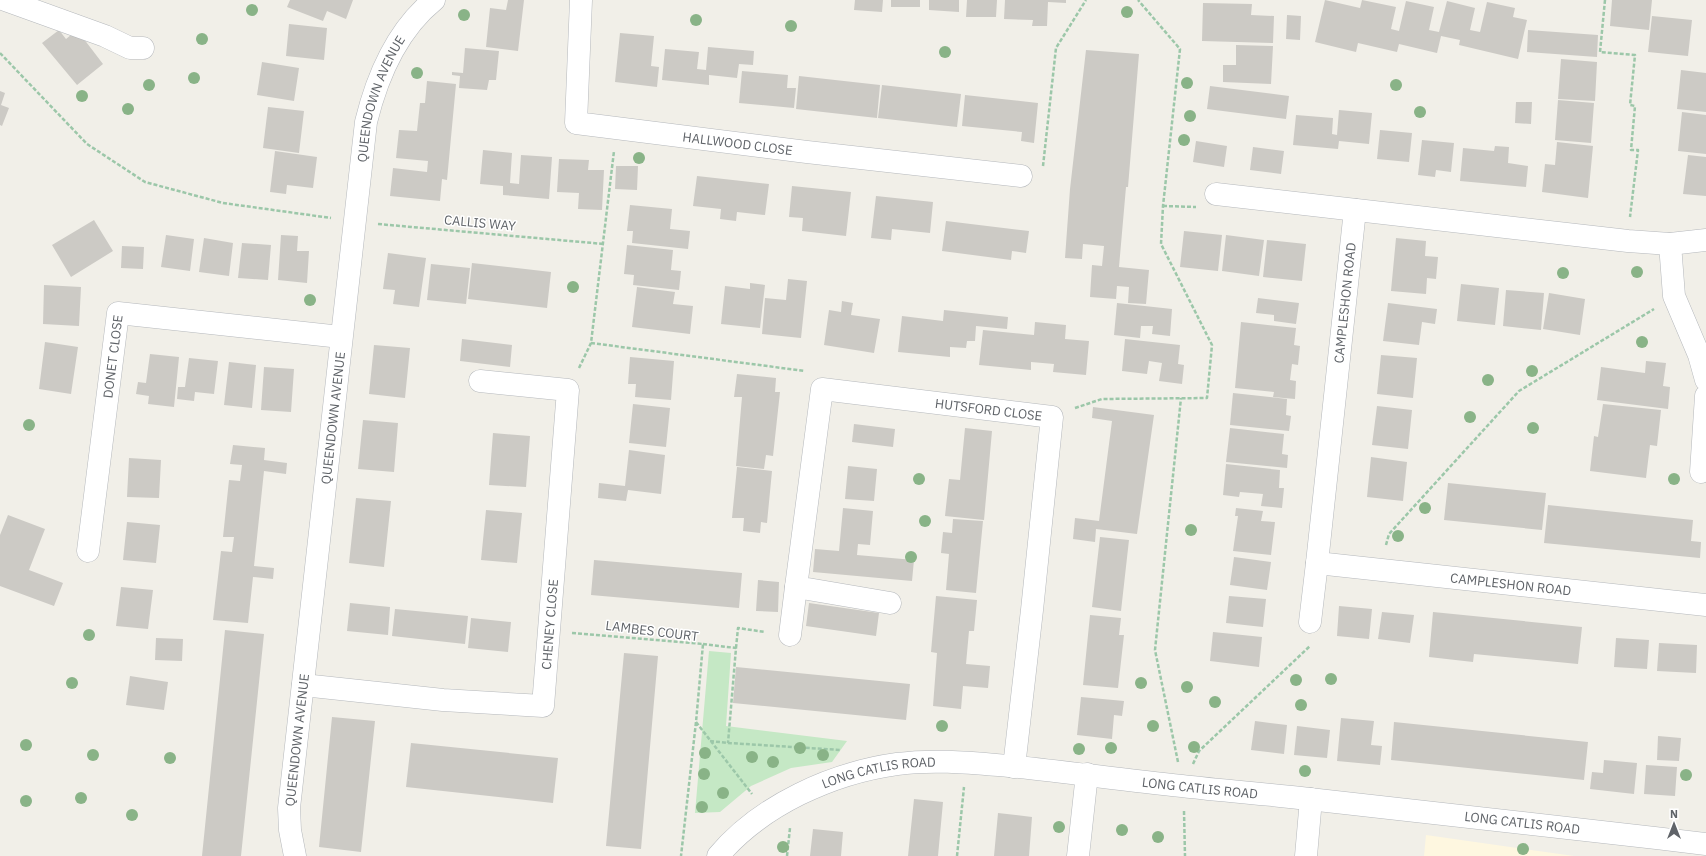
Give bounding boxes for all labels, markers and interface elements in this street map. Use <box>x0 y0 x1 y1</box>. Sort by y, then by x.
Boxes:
street label: QUEENDOWN AVENUE <box>353 32 408 163</box>
street label: HALLWOOD CLOSE <box>682 128 794 159</box>
street label: CALLIS WAY <box>443 211 517 235</box>
street label: CAMPLESHON ROAD <box>1330 242 1360 364</box>
street label: DONET CLOSE <box>99 314 126 399</box>
street label: QUEENDOWN AVENUE <box>317 351 349 485</box>
street label: HUTSFORD CLOSE <box>934 394 1043 424</box>
street label: CAMPLESHON ROAD <box>1449 569 1572 599</box>
street label: CHENEY CLOSE <box>537 578 562 670</box>
street label: LAMBES COURT <box>604 617 700 645</box>
street label: QUEENDOWN AVENUE <box>281 673 313 807</box>
street label: LONG CATLIS ROAD <box>819 753 936 792</box>
street label: LONG CATLIS ROAD <box>1141 773 1259 802</box>
north arrow <box>1654 804 1694 844</box>
street label: LONG CATLIS ROAD <box>1464 807 1581 837</box>
text: N <box>1670 807 1678 821</box>

